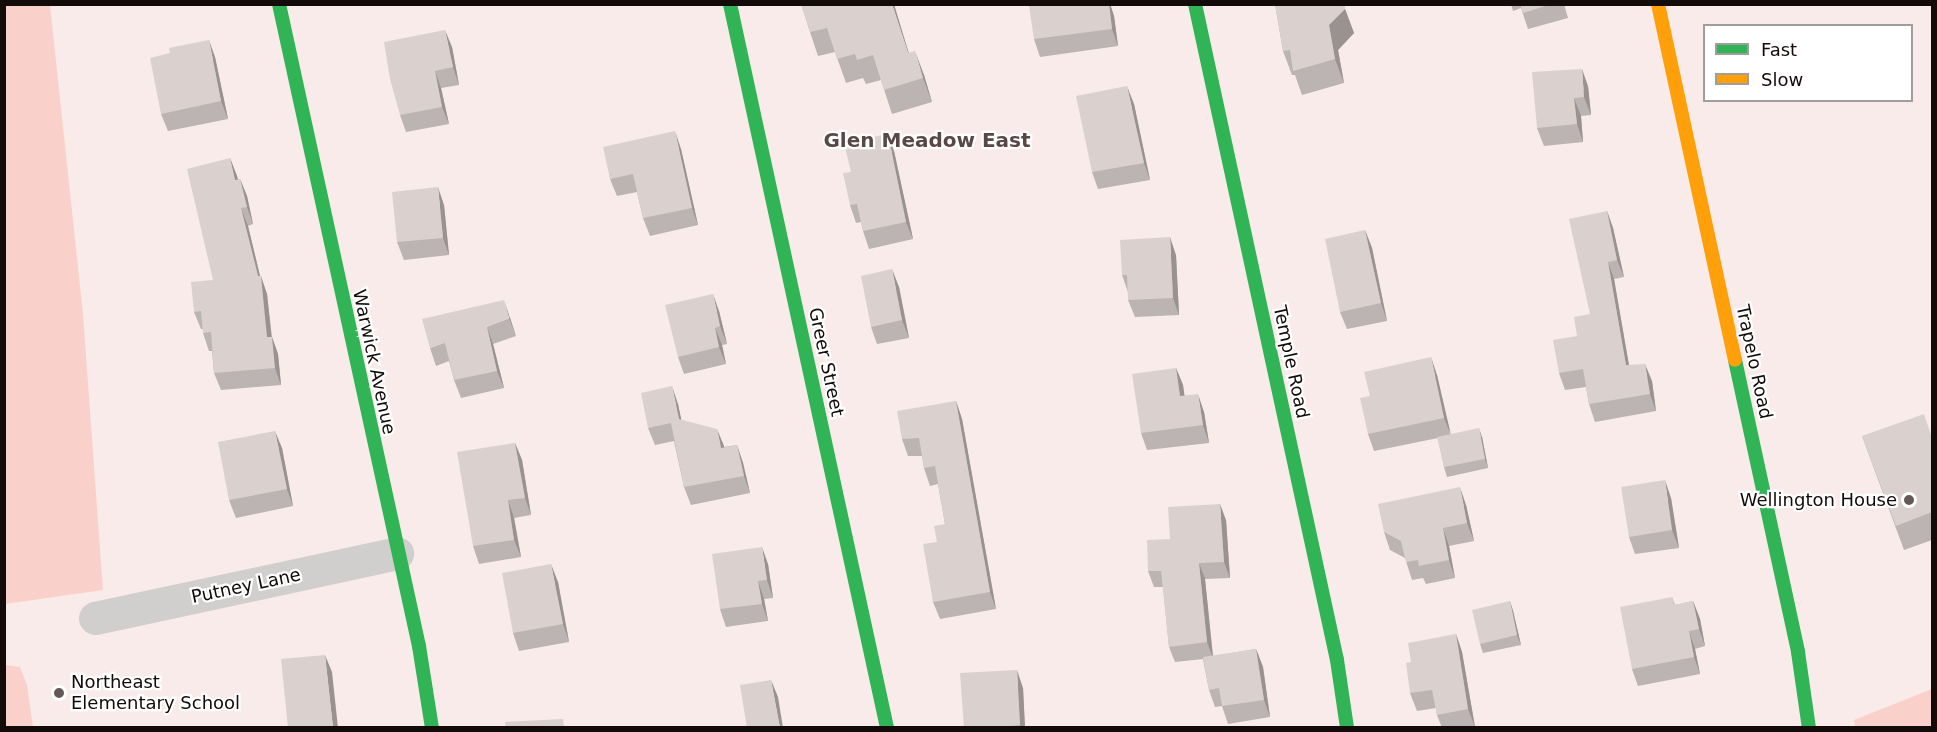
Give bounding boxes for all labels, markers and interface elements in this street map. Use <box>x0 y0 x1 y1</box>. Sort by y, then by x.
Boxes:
legend <box>1703 24 1913 102</box>
text: Fast <box>1761 39 1797 60</box>
text: Slow <box>1761 69 1803 90</box>
district label: Glen Meadow East <box>823 128 1031 152</box>
street label: Warwick Avenue <box>348 288 400 436</box>
street label: Trapelo Road <box>1731 303 1777 421</box>
street label: Temple Road <box>1268 304 1314 420</box>
street label: Greer Street <box>804 306 848 418</box>
place label: Wellington House <box>1740 489 1897 511</box>
marker: Wellington House <box>1902 493 1916 507</box>
street label: Putney Lane <box>189 564 303 608</box>
place label: Northeast Elementary School <box>71 672 240 714</box>
marker: Northeast Elementary School <box>52 686 66 700</box>

